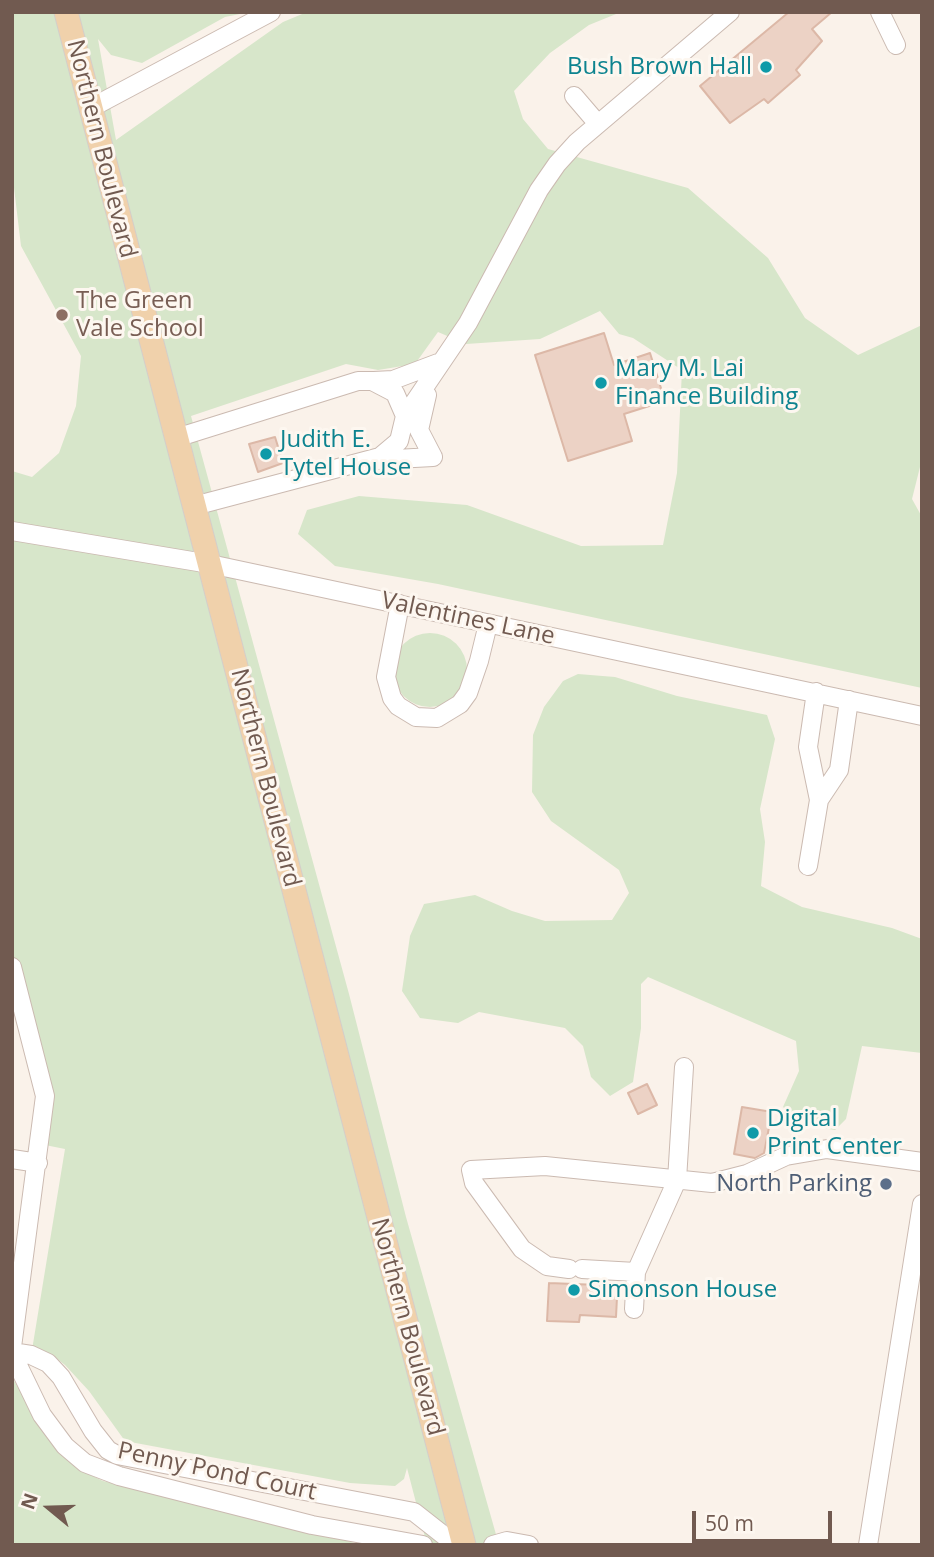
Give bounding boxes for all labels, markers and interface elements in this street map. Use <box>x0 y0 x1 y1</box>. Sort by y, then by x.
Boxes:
street label: Northern Boulevard <box>60 37 142 261</box>
place label: Bush Brown Hall <box>567 53 752 81</box>
marker: Bush Brown Hall <box>758 59 774 75</box>
place label: The Green Vale School <box>76 287 204 343</box>
marker: The Green Vale School <box>54 307 70 323</box>
place label: Mary M. Lai Finance Building <box>615 355 798 411</box>
marker: Mary M. Lai Finance Building <box>593 375 609 391</box>
place label: Judith E. Tytel House <box>280 426 411 482</box>
marker: Judith E. Tytel House <box>258 446 274 462</box>
street label: Valentines Lane <box>379 587 557 651</box>
street label: Northern Boulevard <box>224 666 306 890</box>
place label: Digital Print Center <box>767 1105 902 1161</box>
marker: Digital Print Center <box>745 1125 761 1141</box>
place label: North Parking <box>716 1170 872 1198</box>
marker: North Parking <box>878 1176 894 1192</box>
street label: Northern Boulevard <box>364 1215 450 1439</box>
place label: Simonson House <box>588 1276 777 1304</box>
marker: Simonson House <box>566 1282 582 1298</box>
street label: Penny Pond Court <box>115 1437 319 1507</box>
north arrow <box>14 1473 84 1543</box>
text: N <box>14 1490 44 1513</box>
scale bar <box>696 1498 836 1542</box>
text: 50 m <box>705 1509 754 1537</box>

